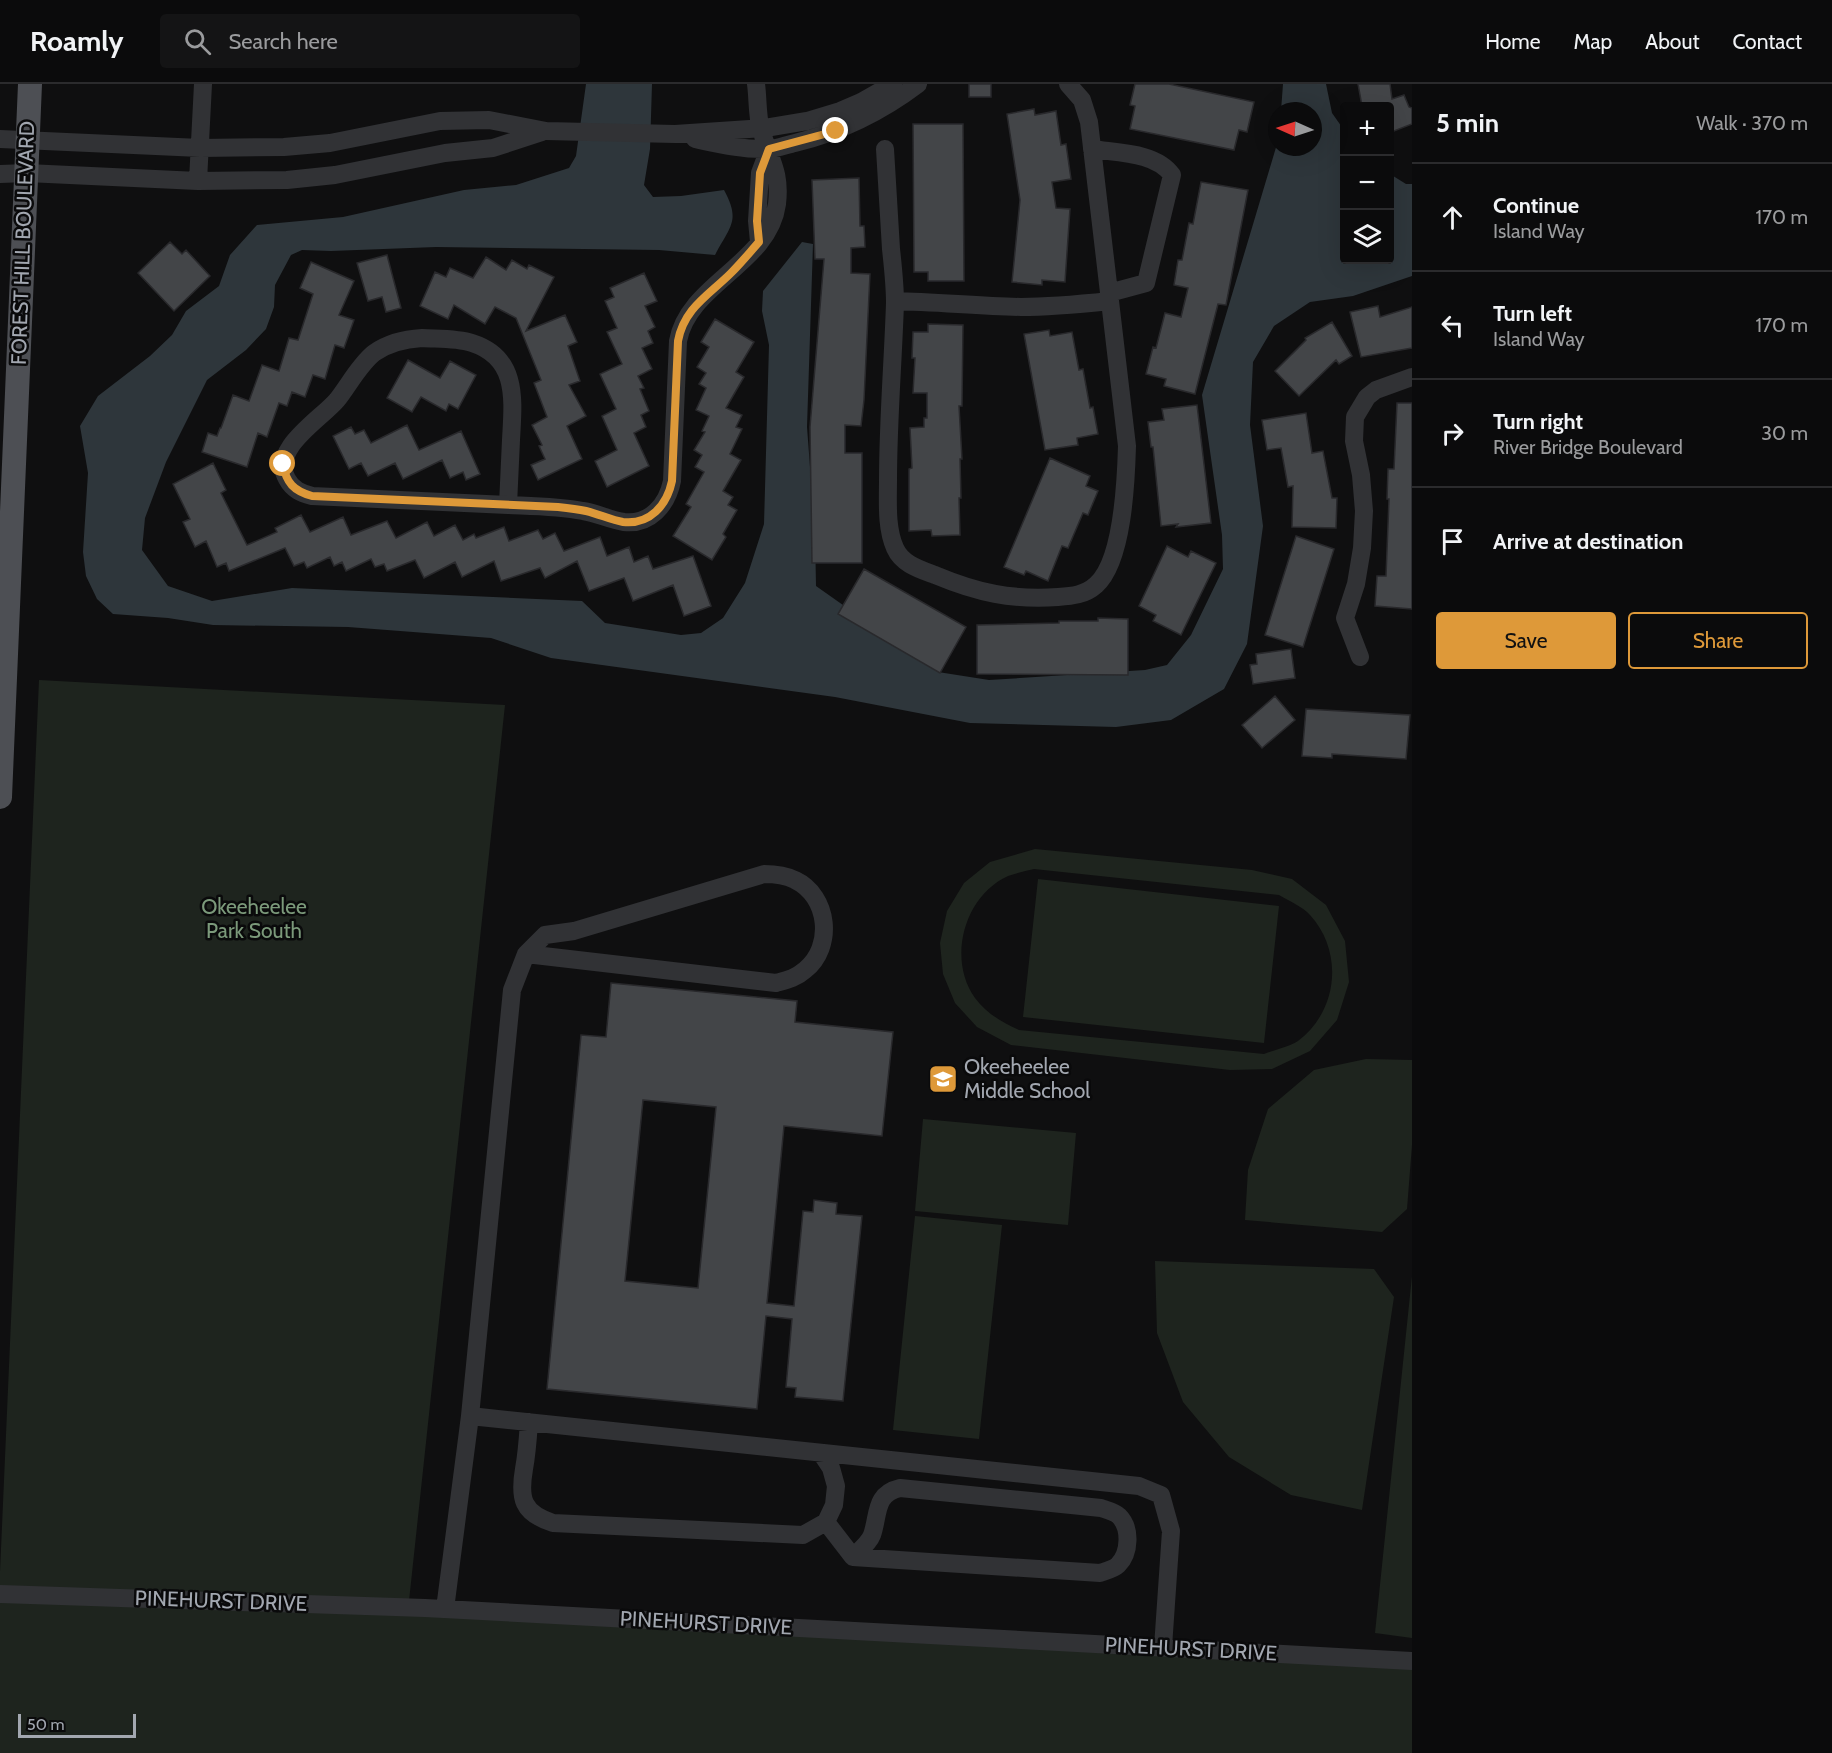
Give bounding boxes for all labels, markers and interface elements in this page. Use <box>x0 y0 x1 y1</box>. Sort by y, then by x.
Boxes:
search box <box>160 14 580 68</box>
text: Roamly <box>30 24 124 58</box>
icon: search <box>181 25 214 58</box>
text: Search here <box>229 28 338 55</box>
text: Home <box>1485 29 1541 54</box>
text: Map <box>1574 29 1612 54</box>
text: About <box>1645 29 1699 54</box>
text: Contact <box>1732 29 1802 54</box>
north arrow <box>1268 102 1322 156</box>
map controls <box>1340 102 1394 264</box>
button: + <box>1340 102 1394 156</box>
text: 5 min <box>1436 107 1499 139</box>
text: Walk · 370 m <box>1696 111 1808 135</box>
route end <box>822 117 848 143</box>
street label: FOREST HILL BOULEVARD <box>6 121 39 365</box>
button: − <box>1340 156 1394 210</box>
text: Continue <box>1493 192 1579 219</box>
icon: ahead <box>1436 201 1469 234</box>
text: 170 m <box>1756 205 1808 229</box>
button: layers <box>1340 210 1394 264</box>
text: Island Way <box>1493 219 1585 243</box>
text: Turn left <box>1493 300 1572 327</box>
icon: left <box>1436 309 1469 342</box>
text: 170 m <box>1756 313 1808 337</box>
text: Island Way <box>1493 327 1585 351</box>
text: Turn right <box>1493 408 1583 435</box>
icon: right <box>1436 417 1469 450</box>
text: 30 m <box>1761 421 1808 445</box>
text: River Bridge Boulevard <box>1493 435 1683 459</box>
route start <box>269 450 295 476</box>
icon: arrive <box>1436 525 1469 558</box>
text: Arrive at destination <box>1493 528 1683 555</box>
button: Save <box>1436 612 1616 669</box>
button: Share <box>1628 612 1808 669</box>
park label: Okeeheelee Park South <box>201 894 307 943</box>
place label: Okeeheelee Middle School <box>964 1054 1090 1103</box>
school or university icon: Okeeheelee Middle School <box>927 1063 959 1095</box>
street label: PINEHURST DRIVE <box>134 1585 308 1616</box>
street label: PINEHURST DRIVE <box>619 1606 793 1639</box>
street label: PINEHURST DRIVE <box>1104 1632 1278 1665</box>
scale bar <box>18 1711 136 1738</box>
text: 50 m <box>27 1715 64 1734</box>

